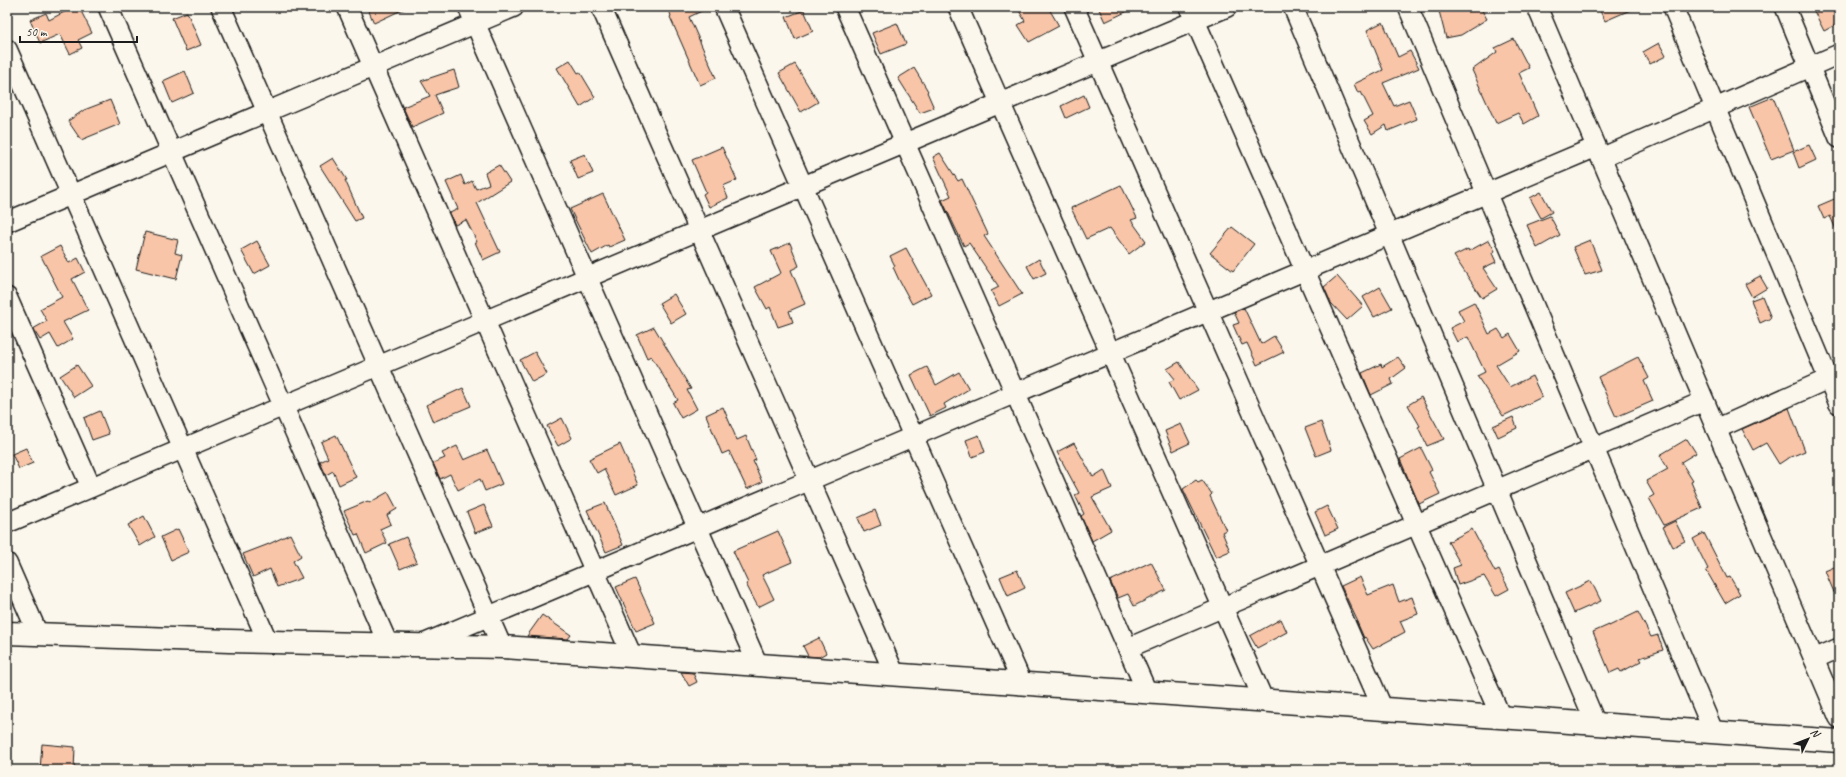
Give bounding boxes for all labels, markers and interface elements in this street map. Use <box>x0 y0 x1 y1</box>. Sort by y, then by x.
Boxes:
scale bar <box>20 18 137 44</box>
text: 50 m <box>26 24 48 40</box>
north arrow <box>1788 719 1828 759</box>
text: N <box>1808 725 1824 741</box>

